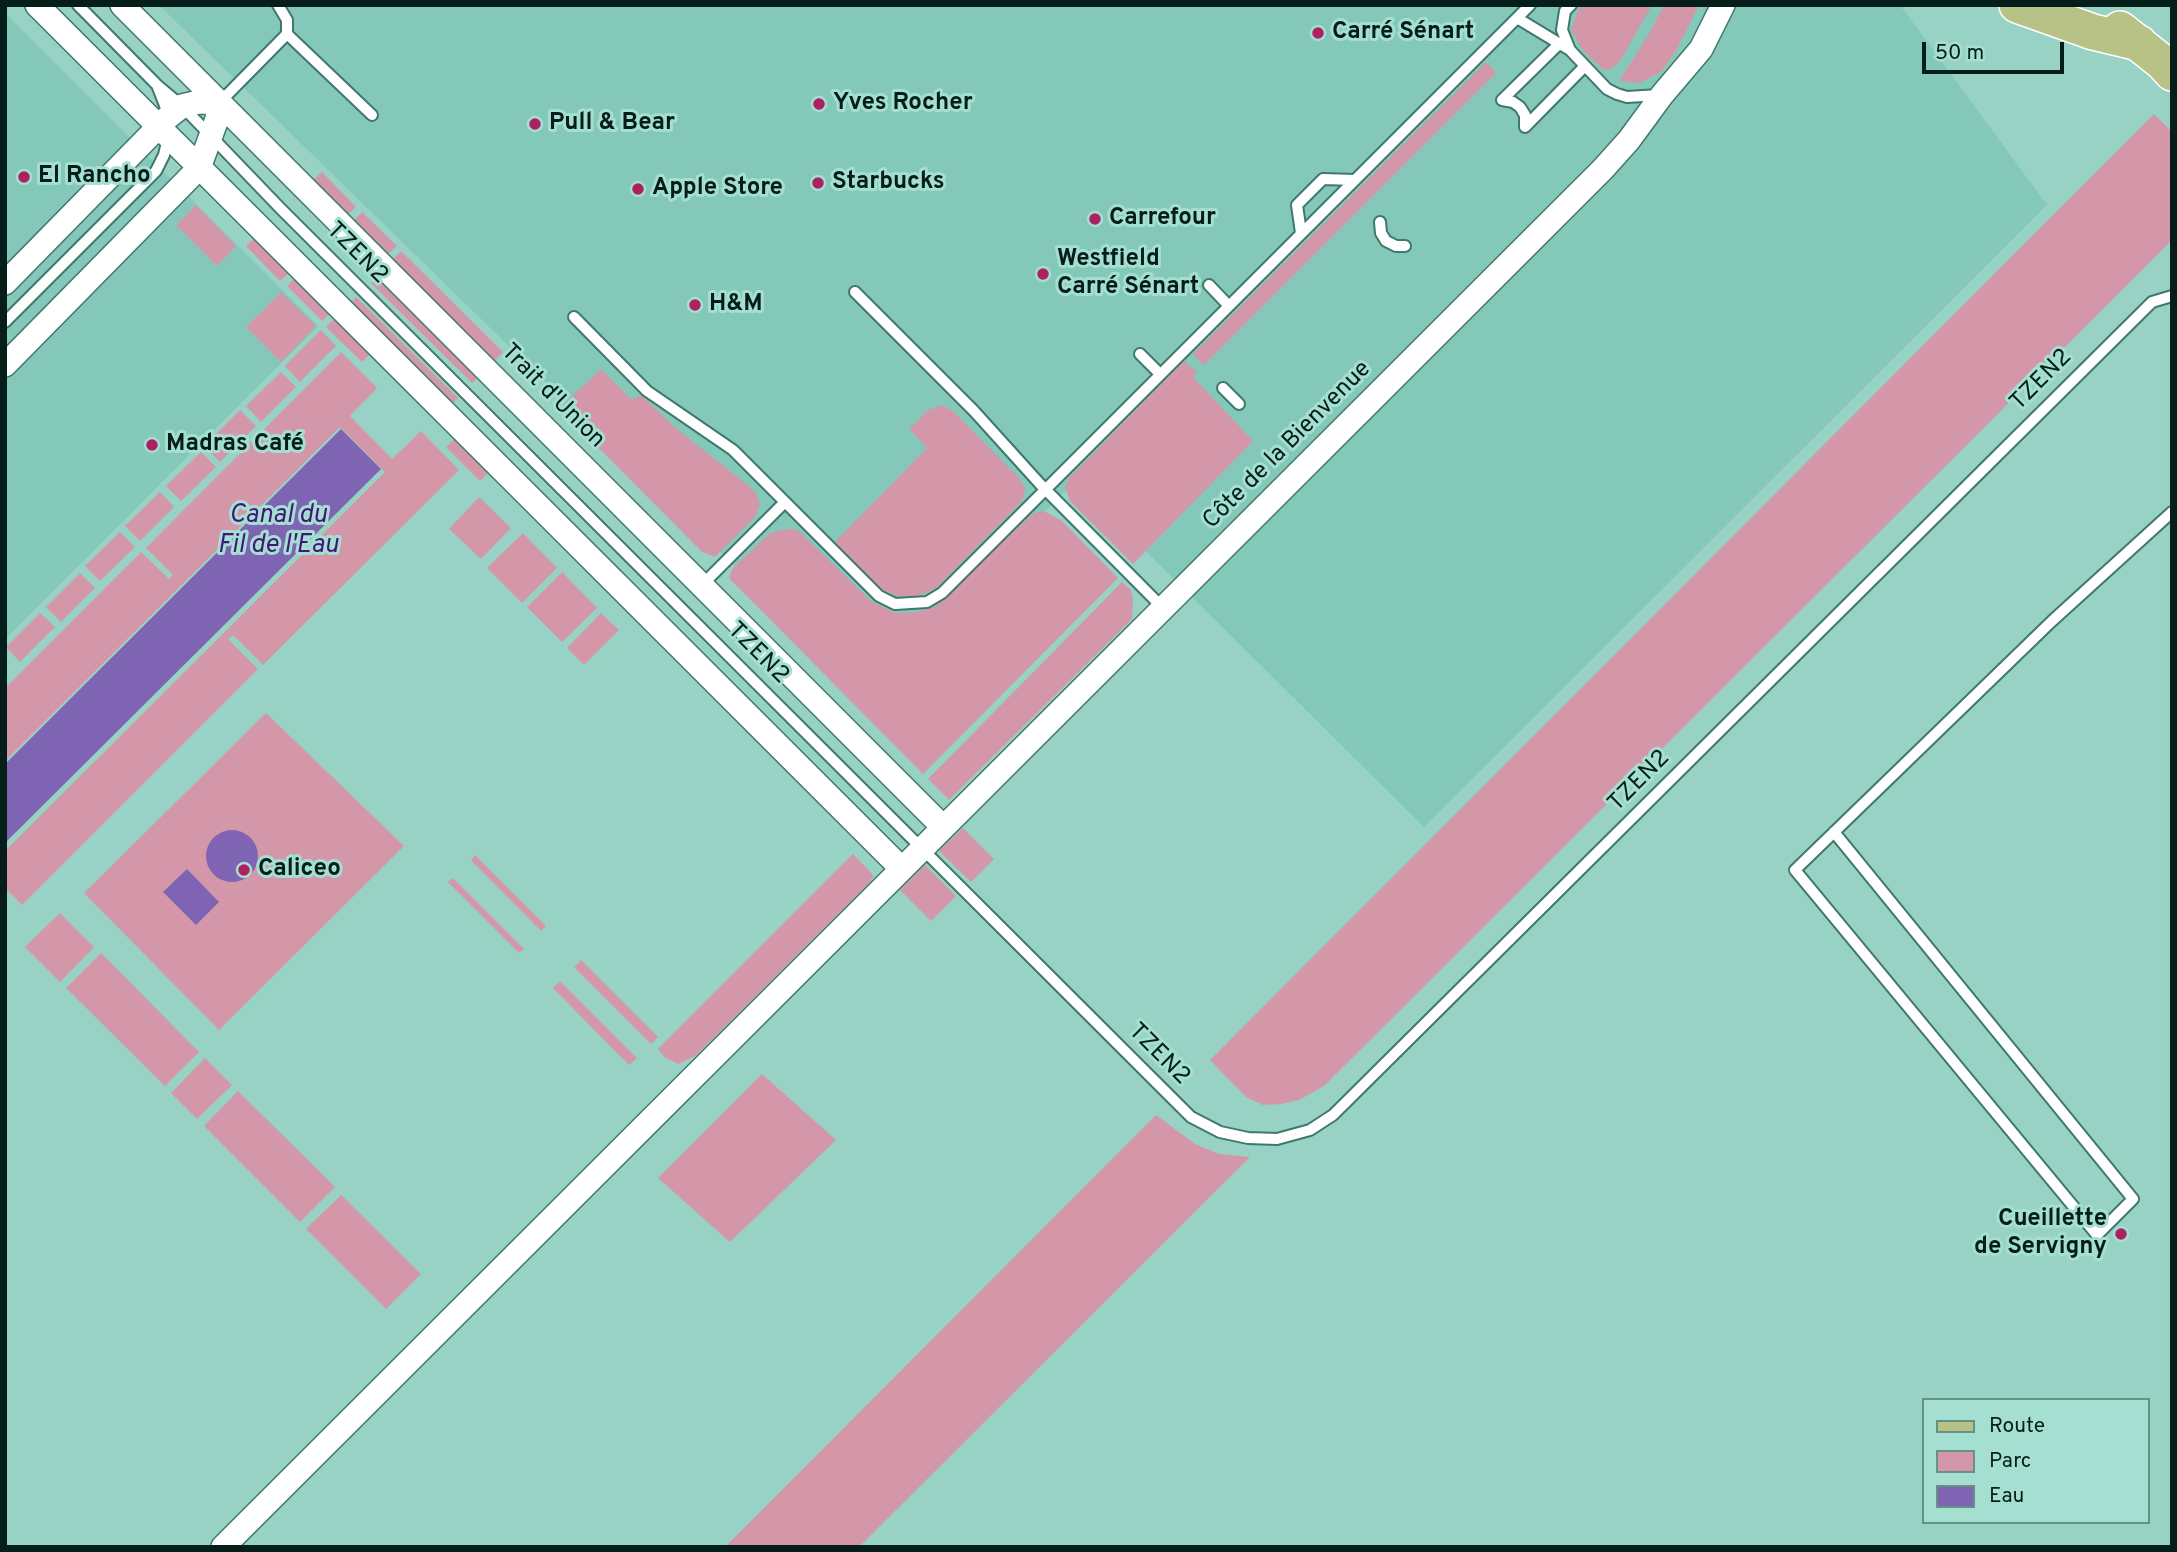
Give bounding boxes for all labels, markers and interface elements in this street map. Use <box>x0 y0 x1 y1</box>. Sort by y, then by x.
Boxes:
place label: Carré Sénart <box>1332 19 1474 47</box>
marker: Carré Sénart <box>1310 25 1326 41</box>
scale bar <box>1925 28 2067 72</box>
text: 50 m <box>1935 40 1984 67</box>
place label: Yves Rocher <box>833 90 973 118</box>
marker: Yves Rocher <box>811 96 827 112</box>
place label: Pull & Bear <box>549 110 675 138</box>
marker: Pull & Bear <box>527 116 543 132</box>
place label: El Rancho <box>38 163 151 191</box>
marker: El Rancho <box>16 169 32 185</box>
place label: Starbucks <box>832 169 945 197</box>
place label: Apple Store <box>652 175 783 203</box>
marker: Starbucks <box>810 175 826 191</box>
marker: Apple Store <box>630 181 646 197</box>
place label: Carrefour <box>1109 205 1216 233</box>
marker: Carrefour <box>1087 211 1103 227</box>
street label: TZEN2 <box>319 217 393 291</box>
place label: Westfield Carré Sénart <box>1057 246 1199 302</box>
marker: Westfield Carré Sénart <box>1035 266 1051 282</box>
place label: H&M <box>709 291 763 319</box>
marker: H&M <box>687 297 703 313</box>
street label: Trait d'Union <box>494 339 610 455</box>
street label: TZEN2 <box>2005 344 2079 418</box>
street label: Côte de la Bienvenue <box>1198 356 1378 536</box>
place label: Madras Café <box>166 431 304 459</box>
marker: Madras Café <box>144 437 160 453</box>
water label: Canal du Fil de l'Eau <box>218 501 338 562</box>
street label: TZEN2 <box>720 617 794 691</box>
street label: TZEN2 <box>1603 745 1677 819</box>
place label: Caliceo <box>258 856 341 884</box>
marker: Caliceo <box>236 862 252 878</box>
street label: TZEN2 <box>1121 1018 1195 1092</box>
place label: Cueillette de Servigny <box>1974 1206 2107 1262</box>
marker: Cueillette de Servigny <box>2113 1226 2129 1242</box>
legend <box>1922 1398 2149 1524</box>
text: Route <box>1989 1413 2045 1440</box>
text: Parc <box>1989 1448 2031 1475</box>
text: Eau <box>1989 1483 2024 1510</box>

